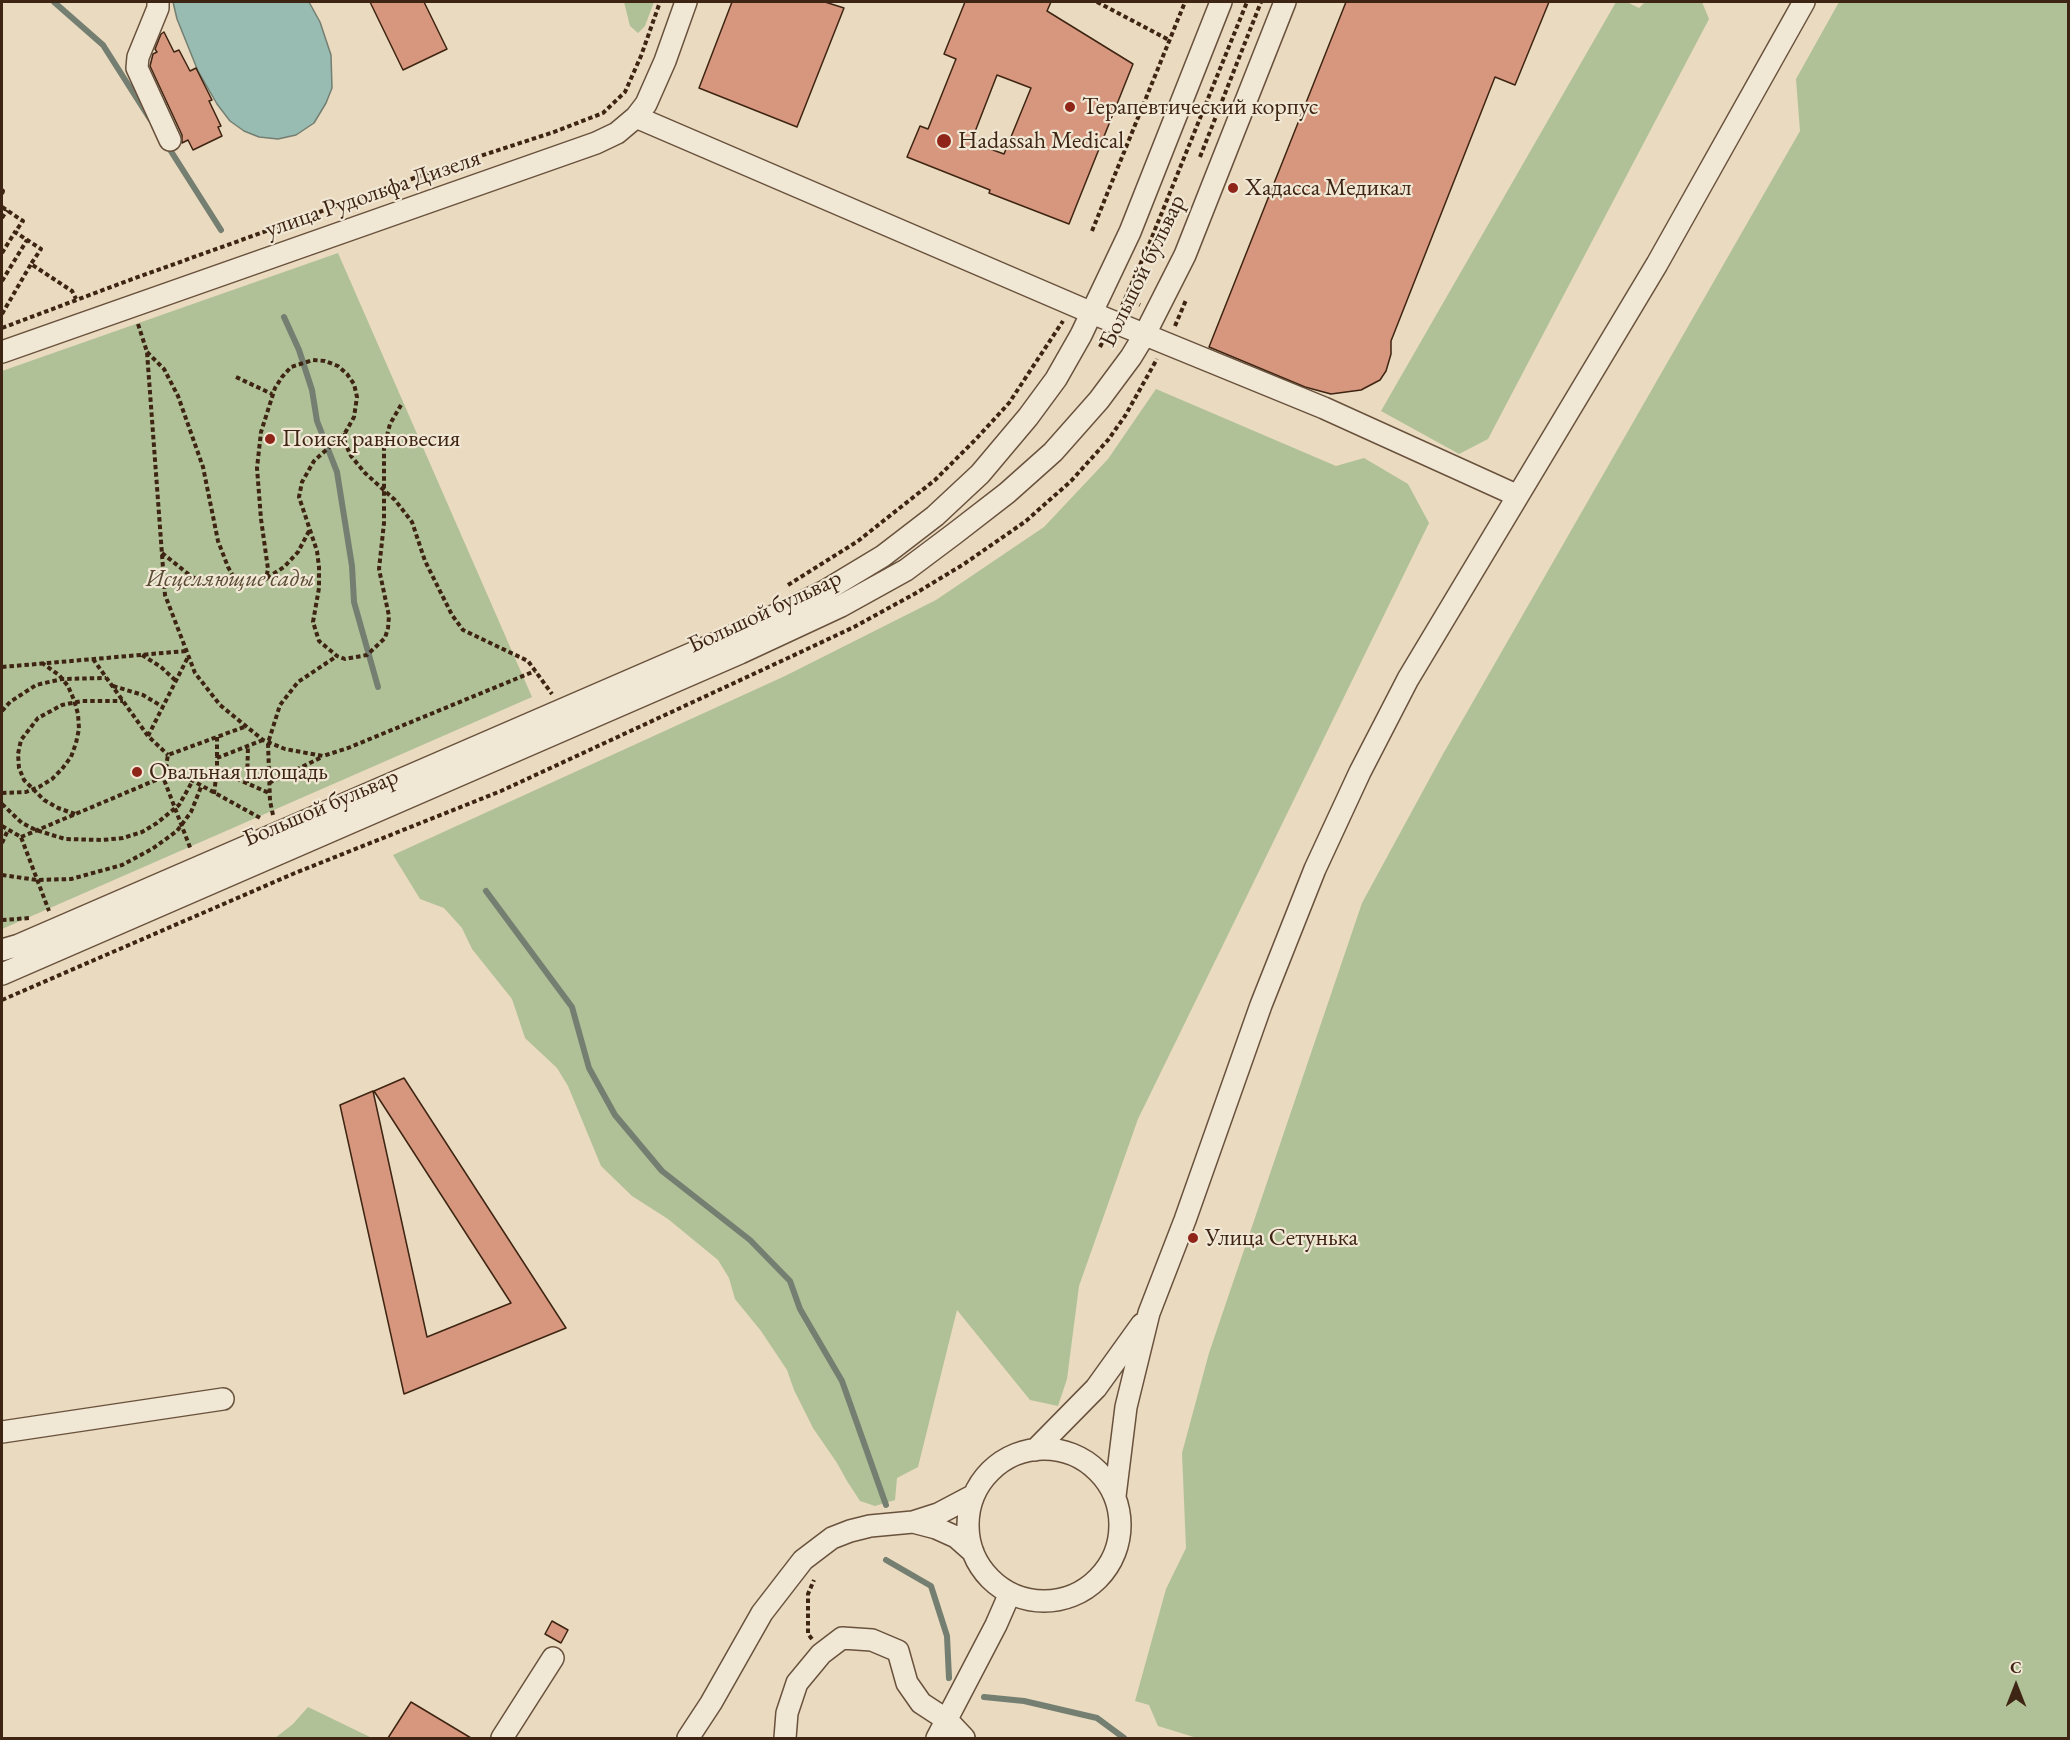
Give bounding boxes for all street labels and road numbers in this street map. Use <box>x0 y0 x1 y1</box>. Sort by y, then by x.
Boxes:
street label: улица Рудольфа Дизеля <box>262 144 484 244</box>
street label: Большой бульвар <box>1094 190 1192 352</box>
street label: Большой бульвар <box>684 564 846 660</box>
street label: Большой бульвар <box>239 762 403 854</box>

